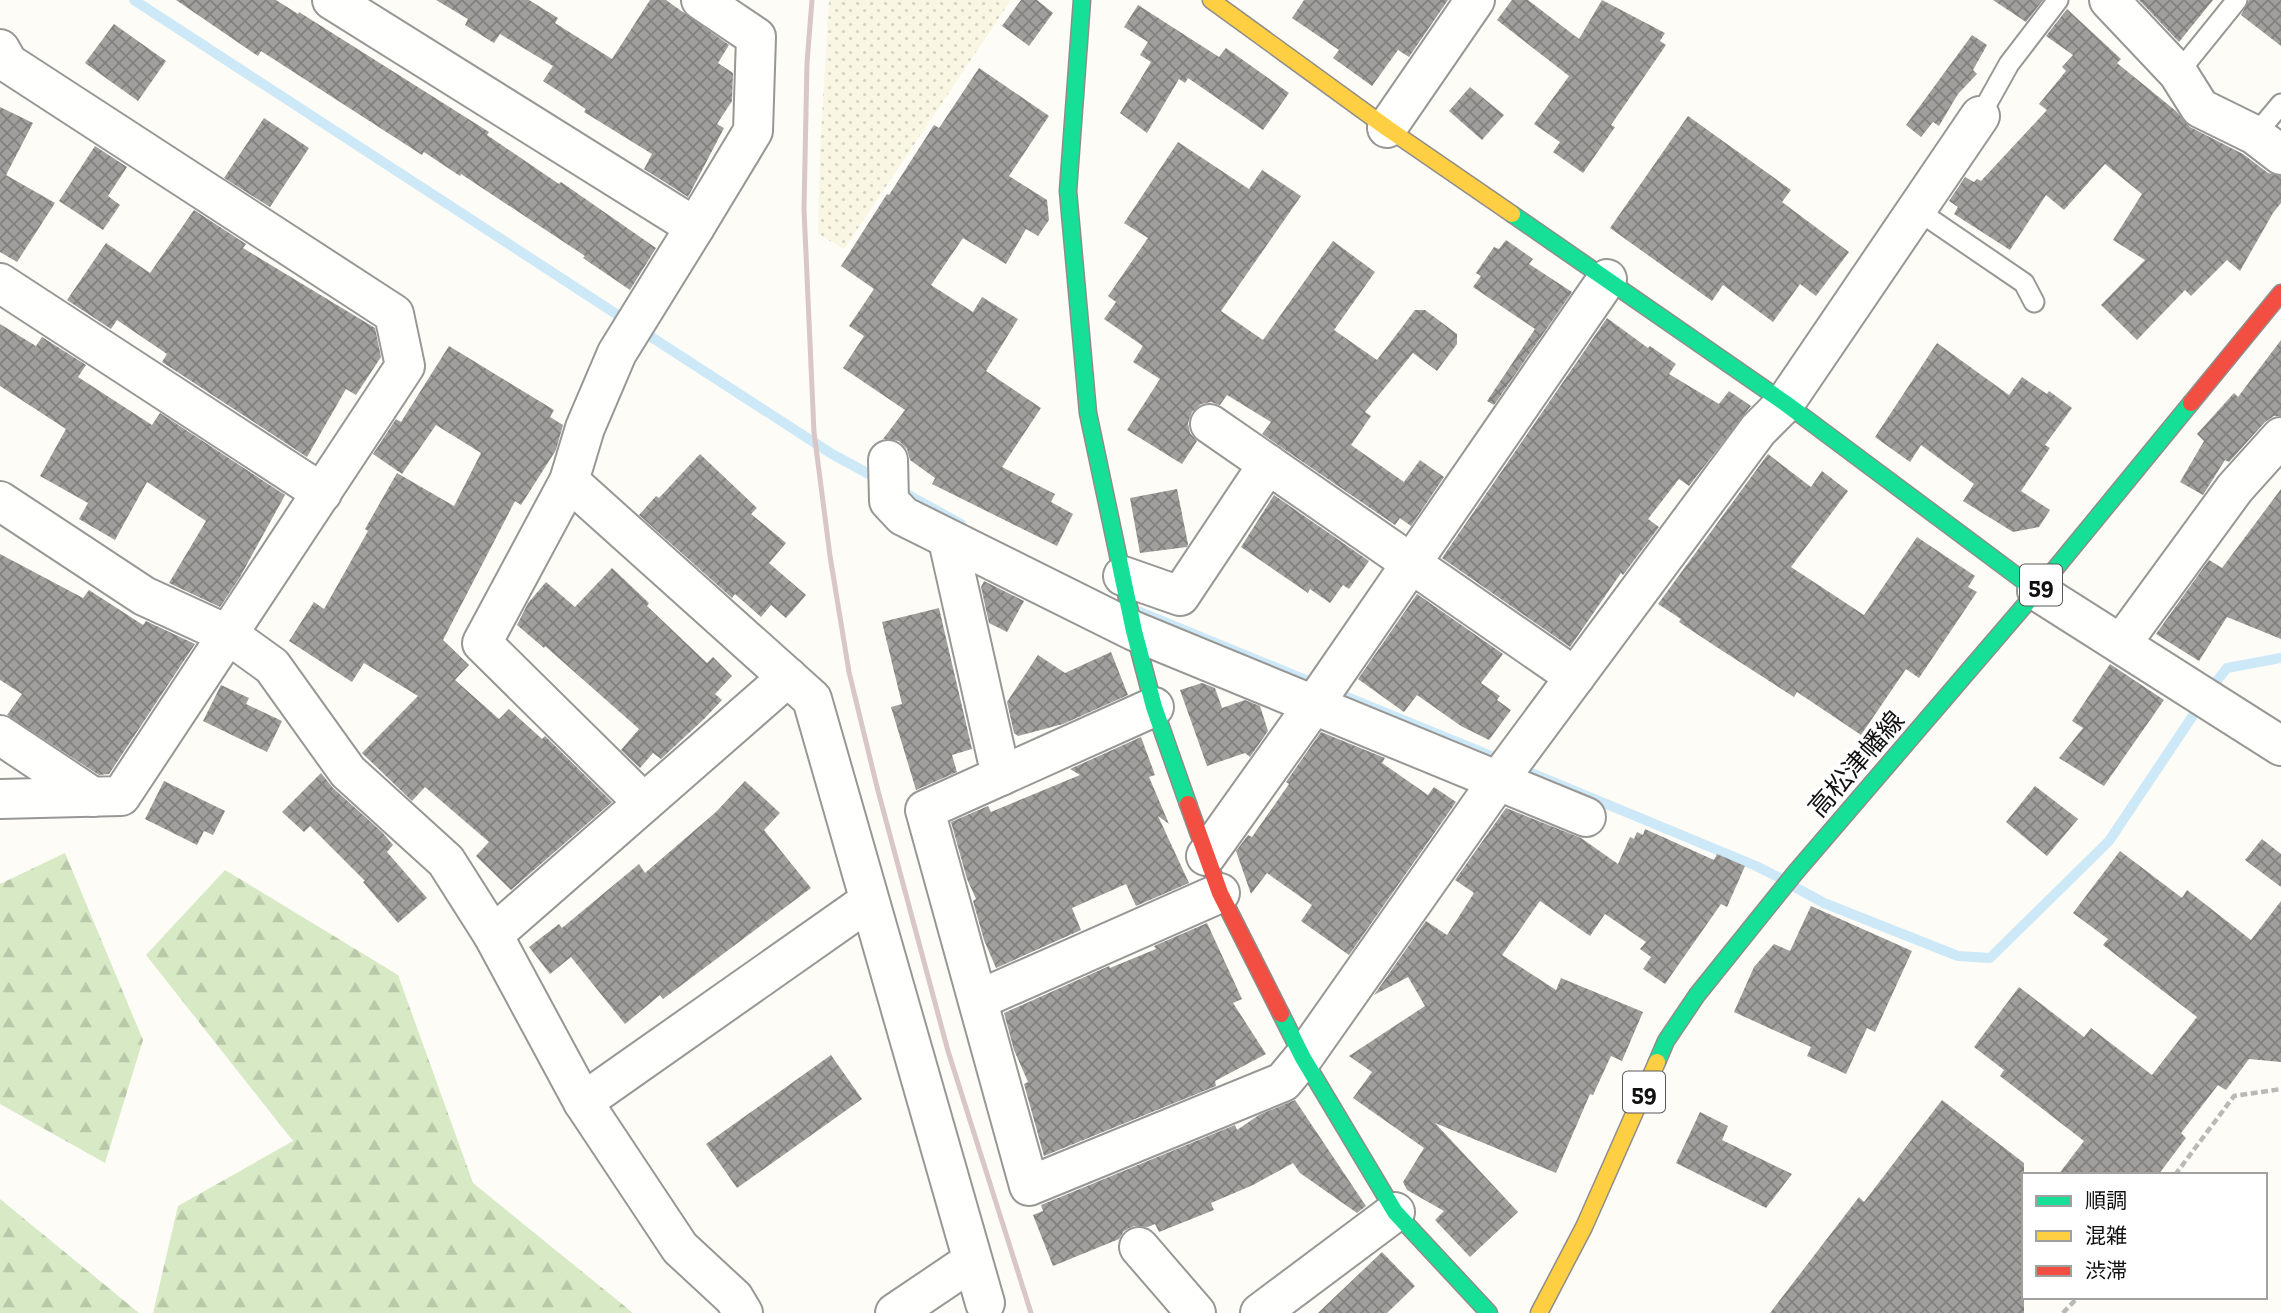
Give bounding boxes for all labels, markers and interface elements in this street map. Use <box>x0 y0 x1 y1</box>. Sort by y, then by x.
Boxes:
road number: 59 <box>2020 564 2062 606</box>
street label: 高松津幡線 <box>1801 704 1911 824</box>
road number: 59 <box>1623 1072 1665 1112</box>
legend <box>2022 1173 2267 1299</box>
text: 順調 <box>2085 1188 2127 1213</box>
text: 混雑 <box>2085 1223 2127 1248</box>
text: 渋滞 <box>2085 1258 2127 1283</box>

